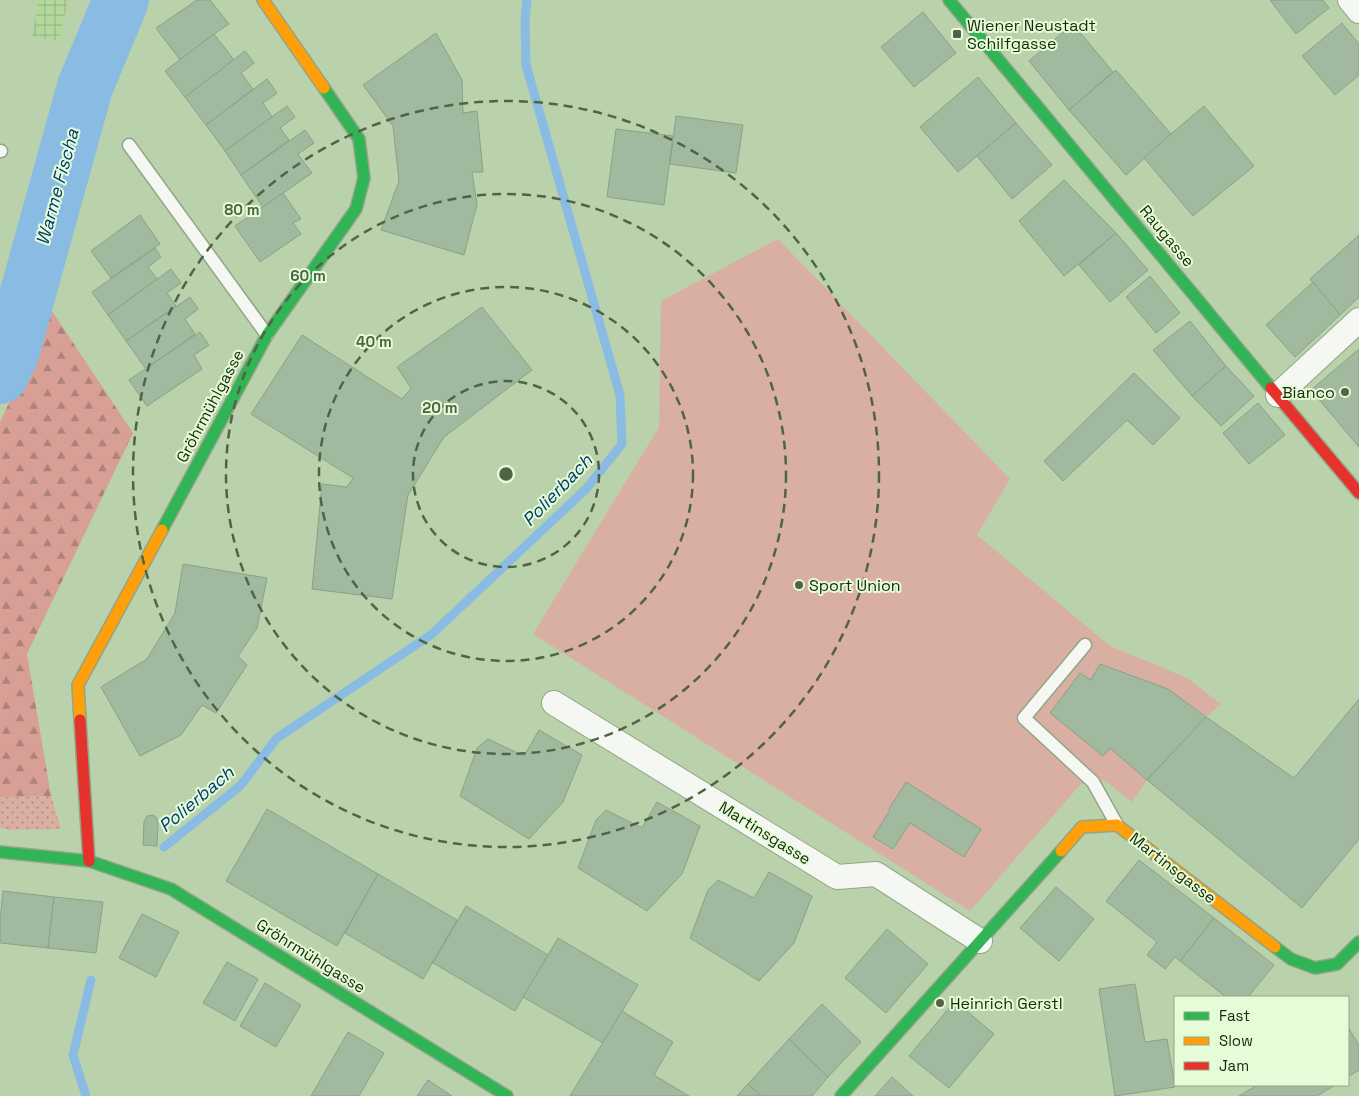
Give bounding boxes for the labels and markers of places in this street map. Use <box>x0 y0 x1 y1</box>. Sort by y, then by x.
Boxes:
place label: Wiener Neustadt Schilfgasse <box>967 15 1096 54</box>
marker: Wiener Neustadt Schilfgasse <box>951 28 963 40</box>
place label: Bianco <box>1282 382 1335 403</box>
marker: Bianco <box>1339 386 1351 398</box>
centre of rings <box>497 465 515 483</box>
place label: Sport Union <box>809 575 901 596</box>
marker: Sport Union <box>793 579 805 591</box>
place label: Heinrich Gerstl <box>950 993 1063 1014</box>
marker: Heinrich Gerstl <box>934 997 946 1009</box>

